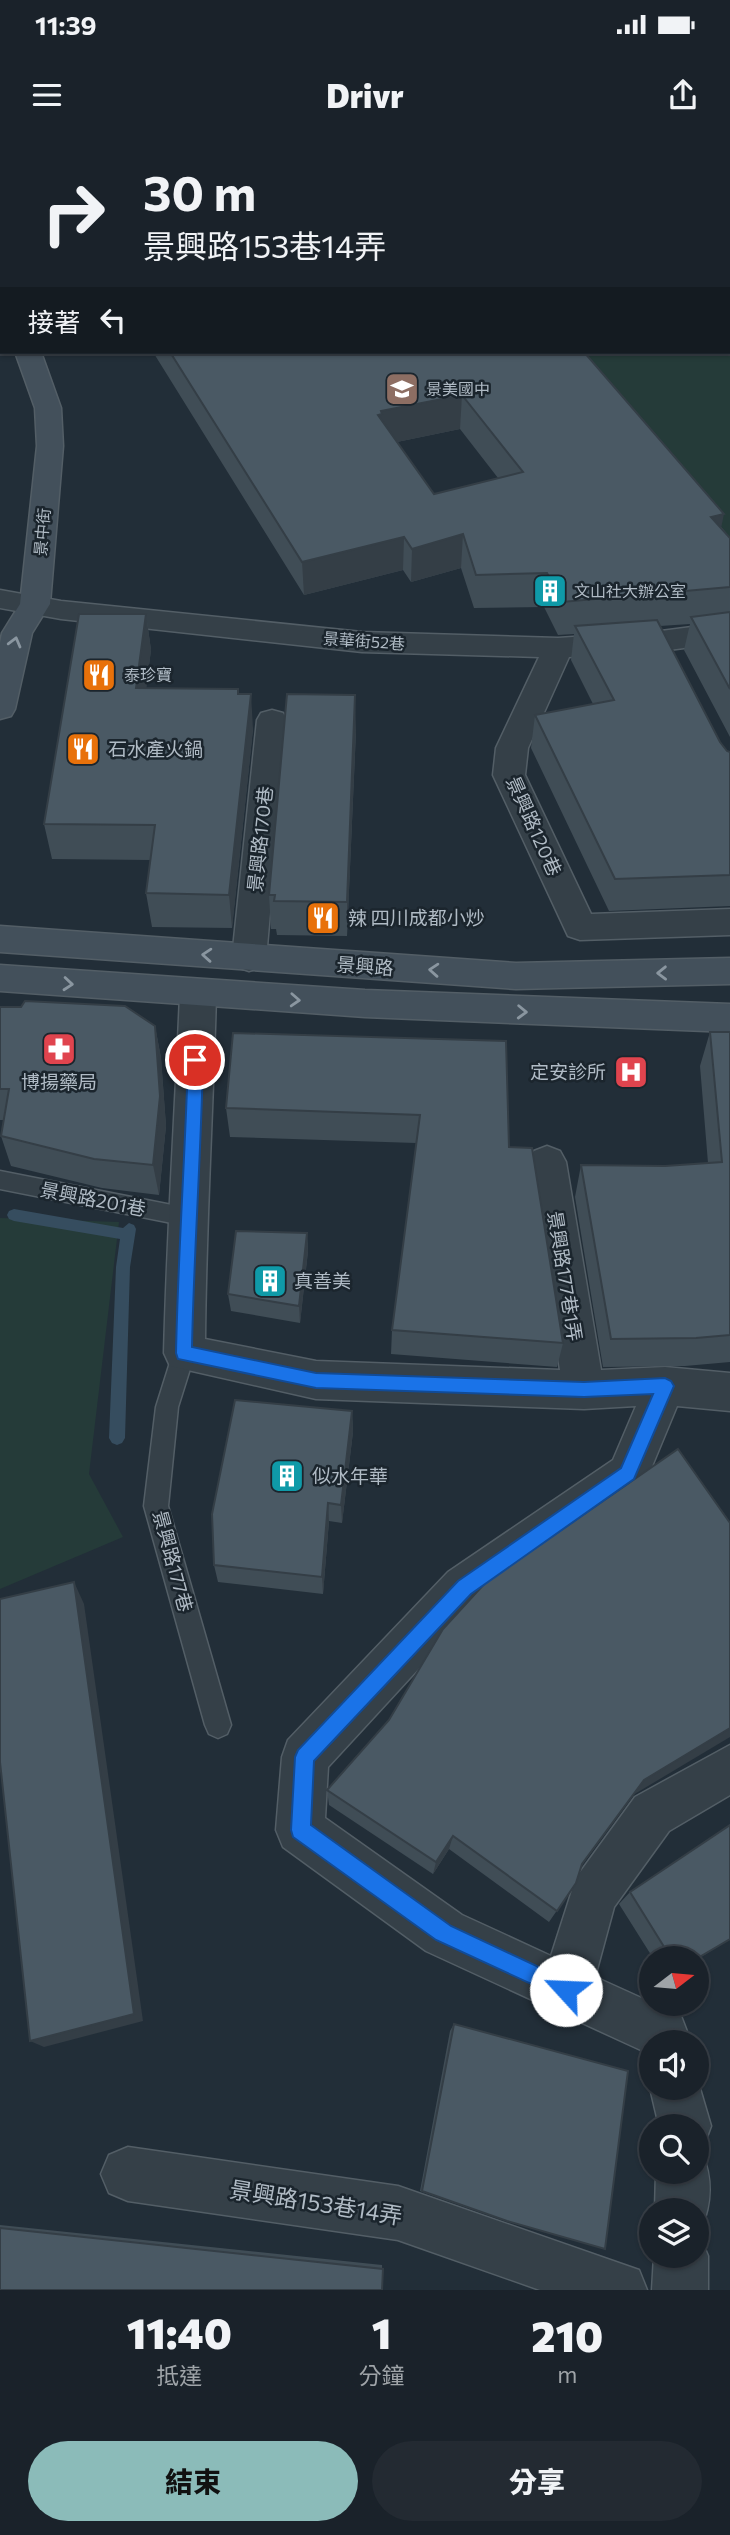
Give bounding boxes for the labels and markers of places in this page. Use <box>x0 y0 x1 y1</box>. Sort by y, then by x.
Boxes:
school or university icon: 景美國中 <box>383 370 421 408</box>
place label: 景美國中 <box>426 379 490 398</box>
building icon: 文山社大辦公室 <box>531 572 569 610</box>
place label: 文山社大辦公室 <box>574 581 686 600</box>
restaurant icon: 泰珍寶 <box>80 656 118 694</box>
place label: 泰珍寶 <box>124 665 172 684</box>
restaurant icon: 石水產火鍋 <box>64 730 102 768</box>
place label: 石水產火鍋 <box>108 737 203 760</box>
restaurant icon: 辣 四川成都小炒 <box>304 899 342 937</box>
place label: 辣 四川成都小炒 <box>348 906 485 929</box>
pharmacy icon: 博揚藥局 <box>40 1030 78 1068</box>
pin <box>165 1030 225 1090</box>
hospital icon: 定安診所 <box>612 1053 650 1091</box>
place label: 定安診所 <box>530 1060 606 1083</box>
place label: 博揚藥局 <box>21 1070 97 1093</box>
building icon: 真善美 <box>251 1262 289 1300</box>
place label: 真善美 <box>294 1269 351 1292</box>
building icon: 似水年華 <box>268 1457 306 1495</box>
place label: 似水年華 <box>312 1464 388 1487</box>

